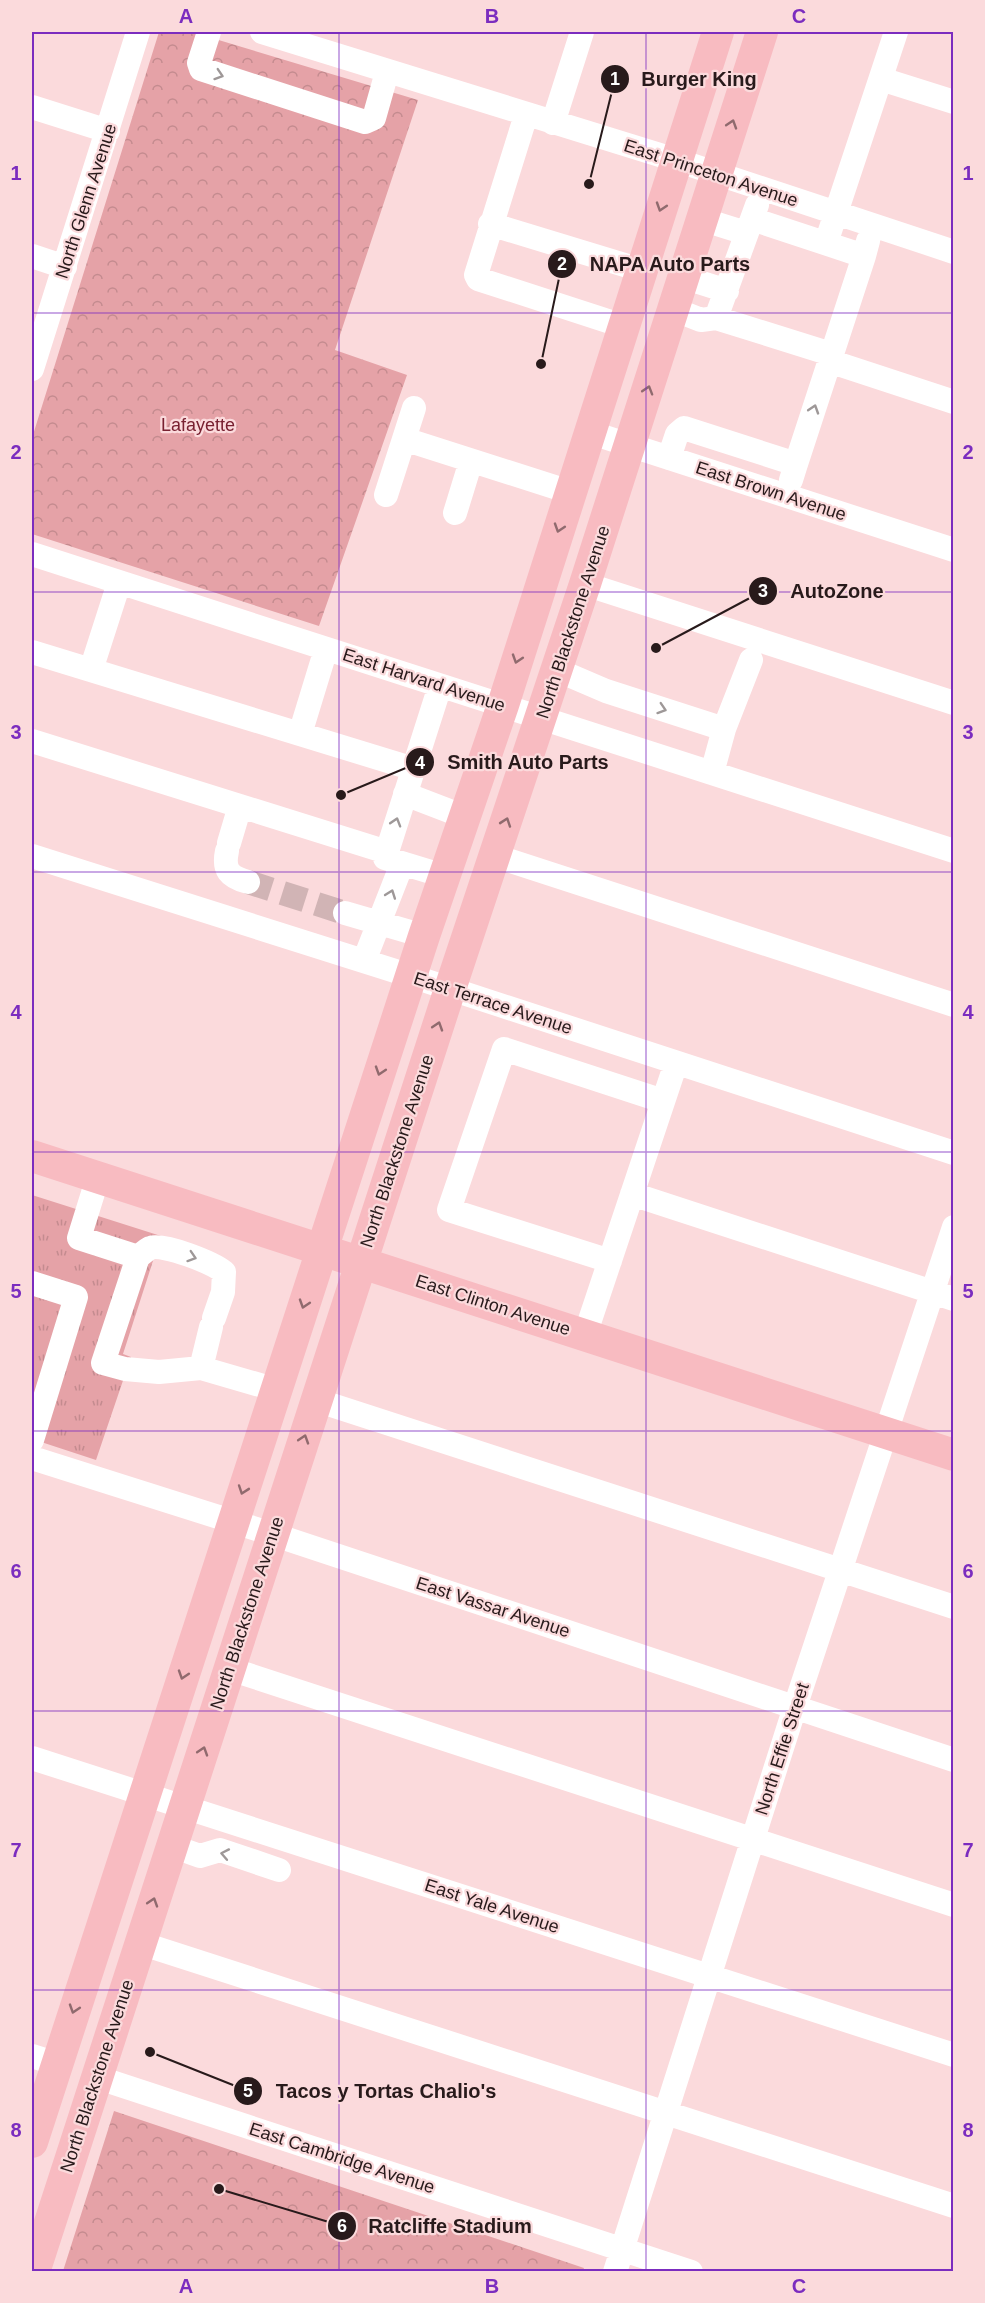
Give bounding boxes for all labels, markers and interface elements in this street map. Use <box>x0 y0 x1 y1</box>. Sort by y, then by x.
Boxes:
text: A <box>179 5 193 27</box>
text: B <box>485 5 499 27</box>
text: C <box>792 5 806 27</box>
callout: Burger King <box>600 60 769 98</box>
one-way arrow <box>213 68 224 80</box>
text: Burger King <box>641 68 757 90</box>
text: 1 <box>610 69 620 89</box>
one-way arrow <box>724 119 737 130</box>
street label: North Glenn Avenue <box>51 121 121 281</box>
street label: East Princeton Avenue <box>621 135 801 211</box>
text: 1 <box>10 162 22 184</box>
text: 1 <box>962 162 974 184</box>
one-way arrow <box>656 201 668 212</box>
callout: NAPA Auto Parts <box>547 245 763 283</box>
text: NAPA Auto Parts <box>590 253 750 275</box>
text: 2 <box>557 254 567 274</box>
one-way arrow <box>640 385 653 396</box>
one-way arrow <box>807 404 819 415</box>
park label: Lafayette <box>161 415 235 435</box>
text: 2 <box>10 441 22 463</box>
text: 2 <box>962 441 974 463</box>
street label: East Brown Avenue <box>693 457 849 525</box>
one-way arrow <box>554 522 566 533</box>
street label: North Blackstone Avenue <box>532 523 614 721</box>
callout: AutoZone <box>748 572 895 610</box>
text: AutoZone <box>790 580 884 602</box>
text: 3 <box>758 581 768 601</box>
street label: East Harvard Avenue <box>340 644 508 716</box>
one-way arrow <box>512 653 525 664</box>
one-way arrow <box>656 702 667 714</box>
text: 3 <box>10 721 22 743</box>
text: 3 <box>962 721 974 743</box>
callout: Smith Auto Parts <box>405 743 621 781</box>
text: Smith Auto Parts <box>447 751 609 773</box>
text: 4 <box>415 753 425 773</box>
one-way arrow <box>389 817 401 828</box>
one-way arrow <box>499 817 512 828</box>
one-way arrow <box>384 889 397 900</box>
street label: East Terrace Avenue <box>411 968 575 1038</box>
text: 4 <box>10 1001 22 1023</box>
text: 4 <box>962 1001 974 1023</box>
one-way arrow <box>431 1022 443 1032</box>
street label: North Blackstone Avenue <box>356 1052 438 1250</box>
one-way arrow <box>375 1065 387 1076</box>
one-way arrow <box>186 1250 197 1262</box>
street label: East Clinton Avenue <box>413 1270 573 1340</box>
text: 5 <box>10 1280 22 1302</box>
text: 5 <box>962 1280 974 1302</box>
one-way arrow <box>299 1298 311 1309</box>
one-way arrow <box>297 1434 309 1445</box>
one-way arrow <box>238 1484 251 1495</box>
street label: North Blackstone Avenue <box>206 1514 288 1712</box>
text: 6 <box>10 1560 22 1582</box>
text: 6 <box>962 1560 974 1582</box>
street label: East Vassar Avenue <box>414 1573 572 1641</box>
one-way arrow <box>178 1669 190 1680</box>
street label: North Effie Street <box>751 1680 813 1818</box>
one-way arrow <box>195 1746 208 1757</box>
text: 7 <box>10 1839 22 1861</box>
text: 7 <box>962 1839 974 1861</box>
one-way arrow <box>220 1848 230 1860</box>
street label: East Yale Avenue <box>422 1875 562 1937</box>
one-way arrow <box>146 1897 159 1908</box>
street label: North Blackstone Avenue <box>56 1977 138 2175</box>
one-way arrow <box>69 2003 82 2014</box>
callout: Tacos y Tortas Chalio's <box>233 2072 508 2110</box>
text: Tacos y Tortas Chalio's <box>276 2080 496 2102</box>
text: 5 <box>243 2081 253 2101</box>
text: 8 <box>10 2119 22 2141</box>
street label: East Cambridge Avenue <box>247 2119 437 2197</box>
text: 8 <box>962 2119 974 2141</box>
callout: Ratcliffe Stadium <box>327 2207 544 2245</box>
text: Ratcliffe Stadium <box>368 2215 532 2237</box>
text: 6 <box>337 2216 347 2236</box>
text: A <box>179 2275 193 2297</box>
text: B <box>485 2275 499 2297</box>
text: C <box>792 2275 806 2297</box>

